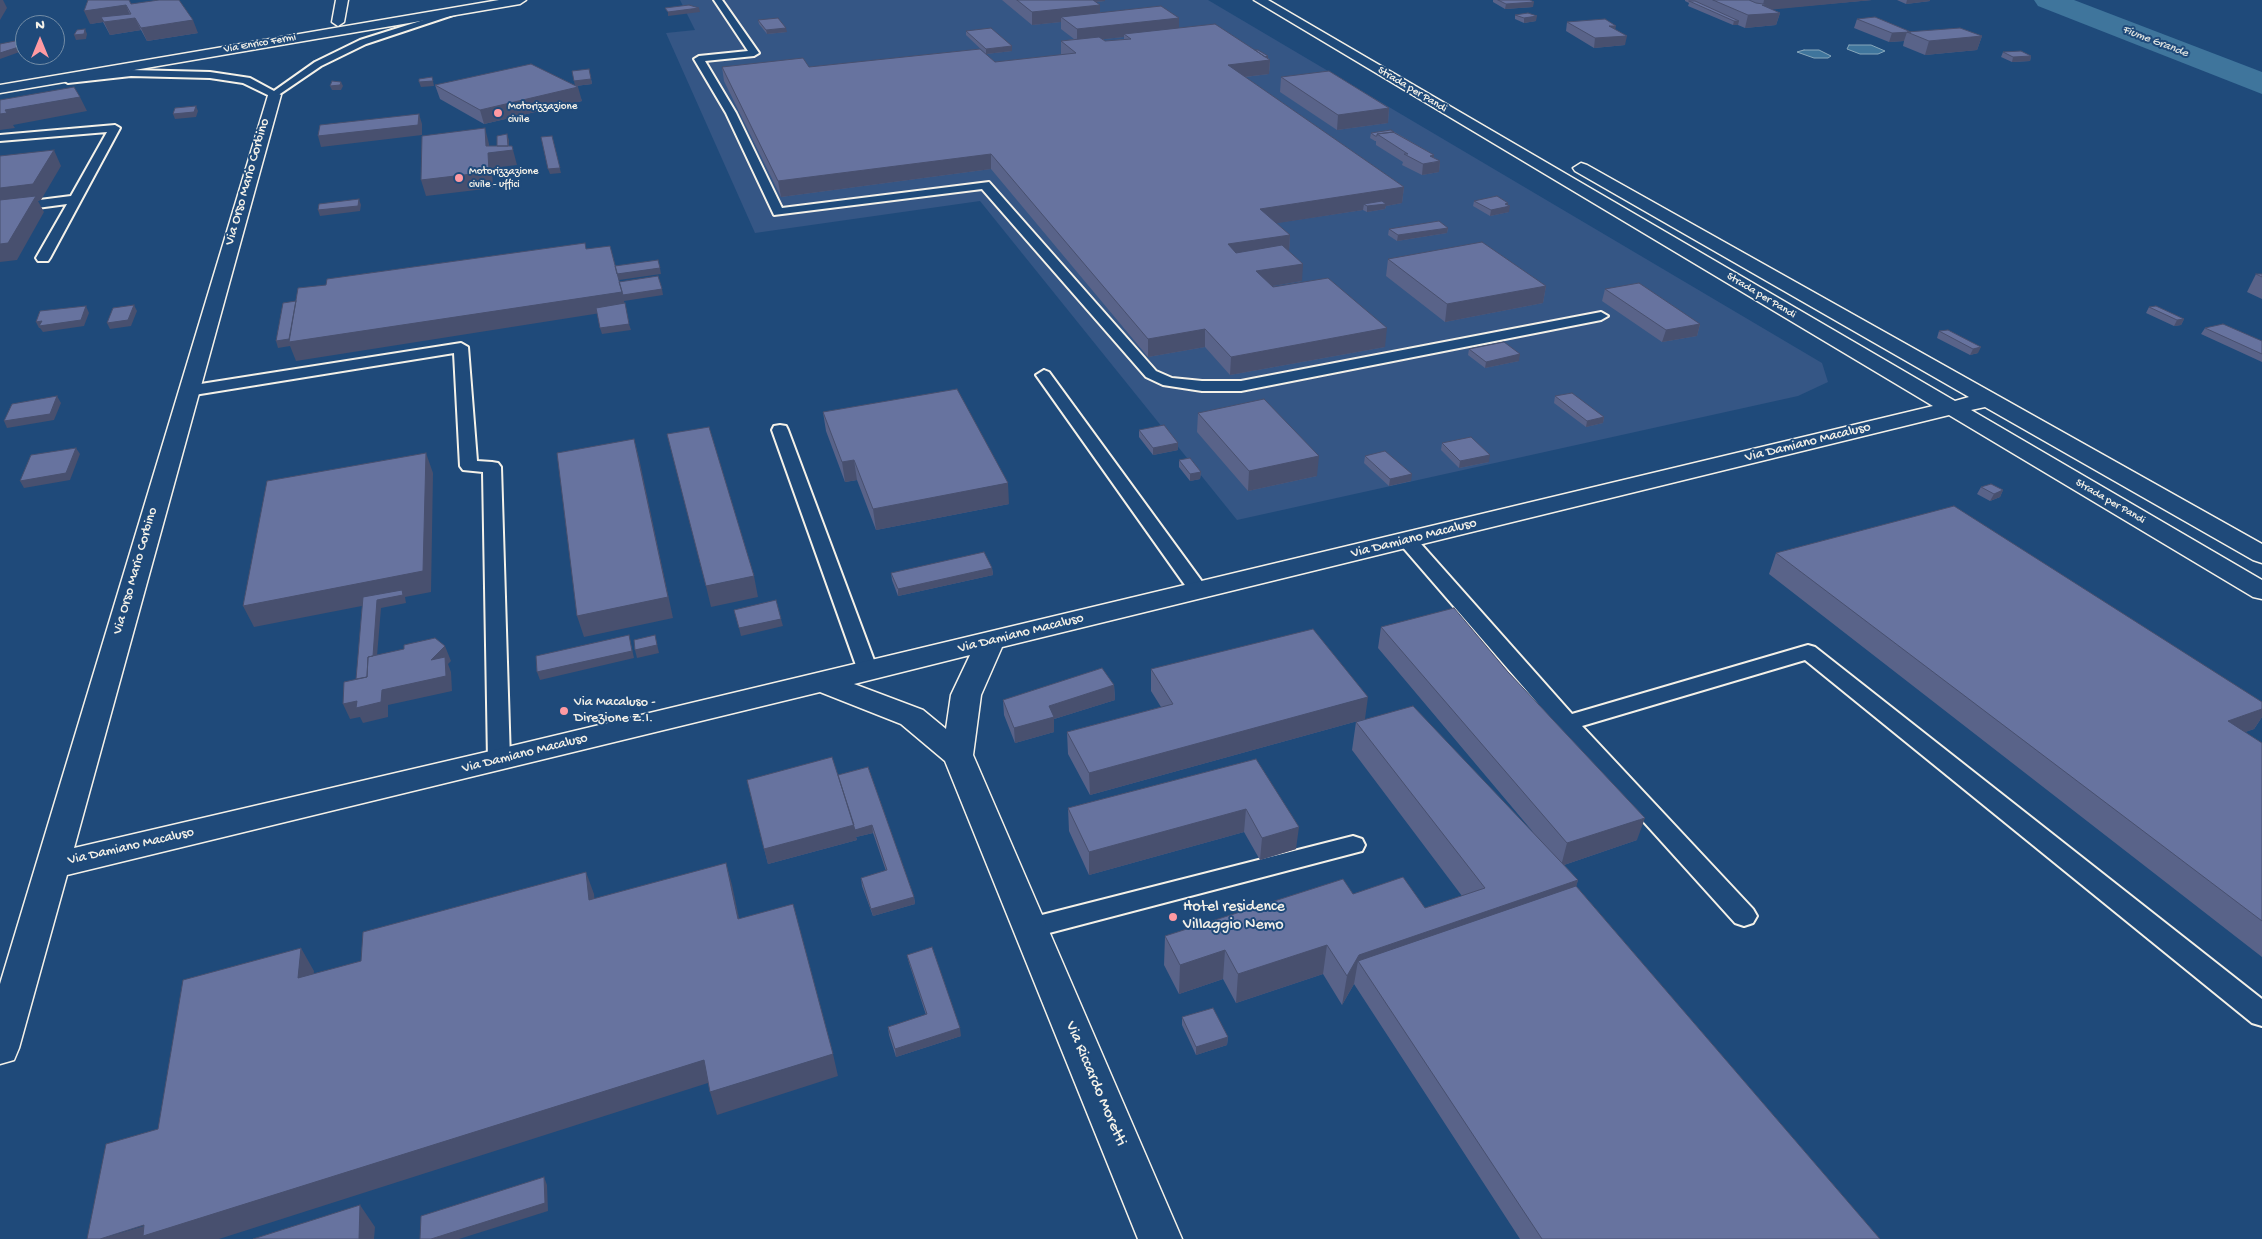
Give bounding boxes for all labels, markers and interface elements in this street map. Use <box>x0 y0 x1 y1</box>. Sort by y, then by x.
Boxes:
north arrow <box>15 15 65 65</box>
text: N <box>35 17 45 34</box>
water label: Fiume Grande <box>2120 23 2190 61</box>
street label: Via Enrico Fermi <box>223 31 297 57</box>
street label: Strada per Pandi <box>1375 64 1449 116</box>
place label: Motorizzazione civile <box>508 100 577 126</box>
marker: Motorizzazione civile <box>492 107 504 119</box>
street label: Via Orso Mario Corbino <box>222 117 274 247</box>
place label: Motorizzazione civile - uffici <box>469 165 538 191</box>
marker: Motorizzazione civile - uffici <box>453 172 465 184</box>
street label: Strada per Pandi <box>1724 270 1798 322</box>
street label: Via Damiano Macaluso <box>1743 419 1873 467</box>
street label: Strada per Pandi <box>2073 477 2147 527</box>
street label: Via Orso Mario Corbino <box>110 506 162 636</box>
street label: Via Damiano Macaluso <box>1349 515 1479 563</box>
street label: Via Damiano Macaluso <box>956 610 1086 658</box>
place label: Via Macaluso - Direzione Z.I. <box>574 695 656 728</box>
marker: Via Macaluso - Direzione Z.I. <box>558 705 570 717</box>
street label: Via Damiano Macaluso <box>460 730 590 778</box>
street label: Via Damiano Macaluso <box>66 824 196 870</box>
place label: Hotel residence Villaggio Nemo <box>1183 898 1285 936</box>
marker: Hotel residence Villaggio Nemo <box>1167 911 1179 923</box>
street label: Via Riccardo Moretti <box>1060 1019 1130 1149</box>

